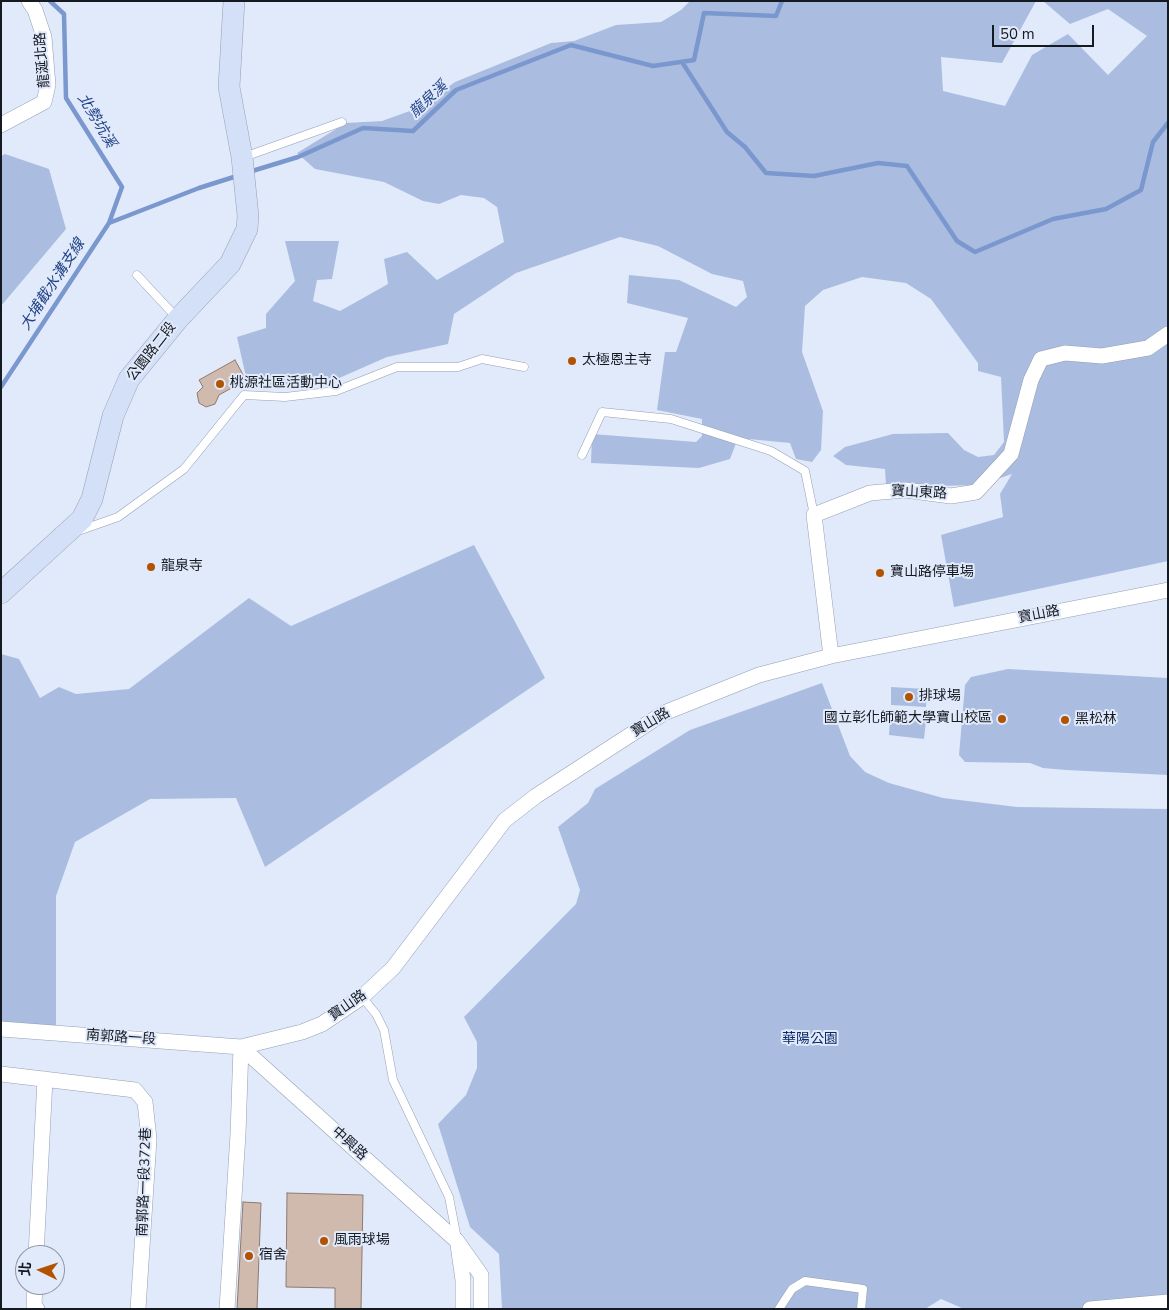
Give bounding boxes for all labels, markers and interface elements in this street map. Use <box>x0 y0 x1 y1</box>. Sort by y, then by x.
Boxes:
scale bar <box>994 15 1096 47</box>
text: 50 m <box>1000 24 1035 44</box>
street label: 龍涎北路 <box>32 31 54 89</box>
water label: 龍泉溪 <box>406 78 452 122</box>
water label: 北勢坑溪 <box>73 91 119 151</box>
water label: 大埔截水溝支線 <box>17 236 89 334</box>
street label: 公園路二段 <box>124 319 180 385</box>
place label: 太極恩主寺 <box>582 353 652 369</box>
marker: 太極恩主寺 <box>566 355 578 367</box>
place label: 桃源社區活動中心 <box>230 376 342 392</box>
marker: 桃源社區活動中心 <box>214 378 226 390</box>
street label: 寶山東路 <box>891 483 947 503</box>
place label: 龍泉寺 <box>161 559 203 575</box>
marker: 龍泉寺 <box>145 561 157 573</box>
place label: 寶山路停車場 <box>890 565 974 581</box>
marker: 寶山路停車場 <box>874 567 886 579</box>
street label: 寶山路 <box>1017 603 1061 627</box>
place label: 排球場 <box>919 689 961 705</box>
marker: 排球場 <box>903 691 915 703</box>
street label: 寶山路 <box>629 705 673 741</box>
place label: 國立彰化師範大學寶山校區 <box>824 711 992 727</box>
place label: 黑松林 <box>1075 712 1117 728</box>
marker: 國立彰化師範大學寶山校區 <box>996 713 1008 725</box>
marker: 黑松林 <box>1059 714 1071 726</box>
street label: 寶山路 <box>326 987 370 1025</box>
street label: 南郭路一段 <box>85 1027 157 1049</box>
park label: 華陽公園 <box>782 1032 838 1048</box>
street label: 中興路 <box>328 1124 370 1164</box>
street label: 南郭路一段372巷 <box>135 1127 155 1237</box>
place label: 風雨球場 <box>334 1233 390 1249</box>
marker: 風雨球場 <box>318 1235 330 1247</box>
north arrow <box>15 1245 65 1295</box>
place label: 宿舍 <box>259 1248 287 1264</box>
marker: 宿舍 <box>243 1250 255 1262</box>
text: 北 <box>16 1261 36 1277</box>

